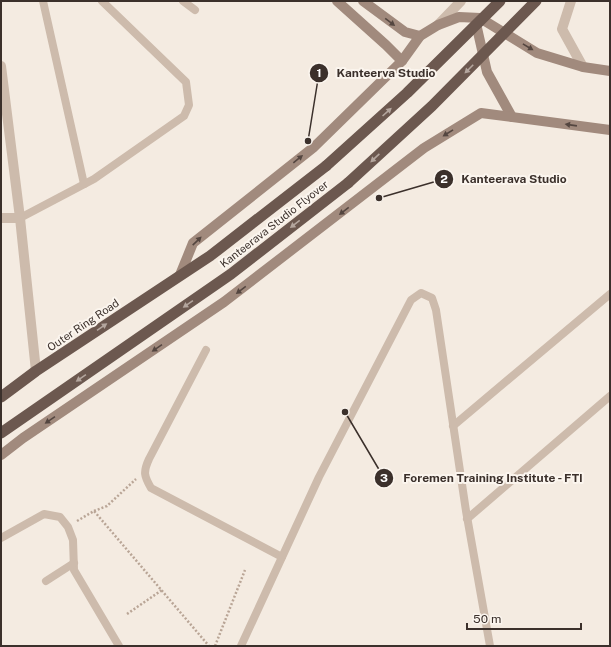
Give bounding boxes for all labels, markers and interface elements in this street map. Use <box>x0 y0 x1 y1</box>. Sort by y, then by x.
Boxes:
one-way arrow <box>385 18 396 26</box>
one-way arrow <box>523 43 533 51</box>
callout: Kanteerva Studio <box>309 61 444 85</box>
one-way arrow <box>464 64 474 73</box>
text: 1 <box>316 66 322 80</box>
text: Kanteerva Studio <box>336 66 436 80</box>
one-way arrow <box>381 107 392 116</box>
one-way arrow <box>565 122 577 128</box>
one-way arrow <box>442 130 454 137</box>
one-way arrow <box>370 153 380 163</box>
one-way arrow <box>293 155 304 164</box>
callout: Kanteerava Studio <box>434 167 575 191</box>
text: 2 <box>440 172 448 186</box>
text: Kanteerava Studio <box>461 172 567 186</box>
street label: Kanteerava Studio Flyover <box>218 178 330 270</box>
one-way arrow <box>338 206 349 215</box>
one-way arrow <box>289 220 300 229</box>
one-way arrow <box>192 236 202 246</box>
one-way arrow <box>235 286 246 294</box>
street label: Outer Ring Road <box>45 297 121 353</box>
one-way arrow <box>182 300 193 308</box>
one-way arrow <box>97 323 107 331</box>
one-way arrow <box>152 344 163 352</box>
one-way arrow <box>75 374 86 382</box>
one-way arrow <box>44 417 56 424</box>
callout: Foremen Training Institute - FTI <box>374 466 592 490</box>
text: 3 <box>380 471 388 485</box>
text: Foremen Training Institute - FTI <box>403 471 583 485</box>
scale bar <box>467 605 581 631</box>
text: 50 m <box>473 612 501 626</box>

